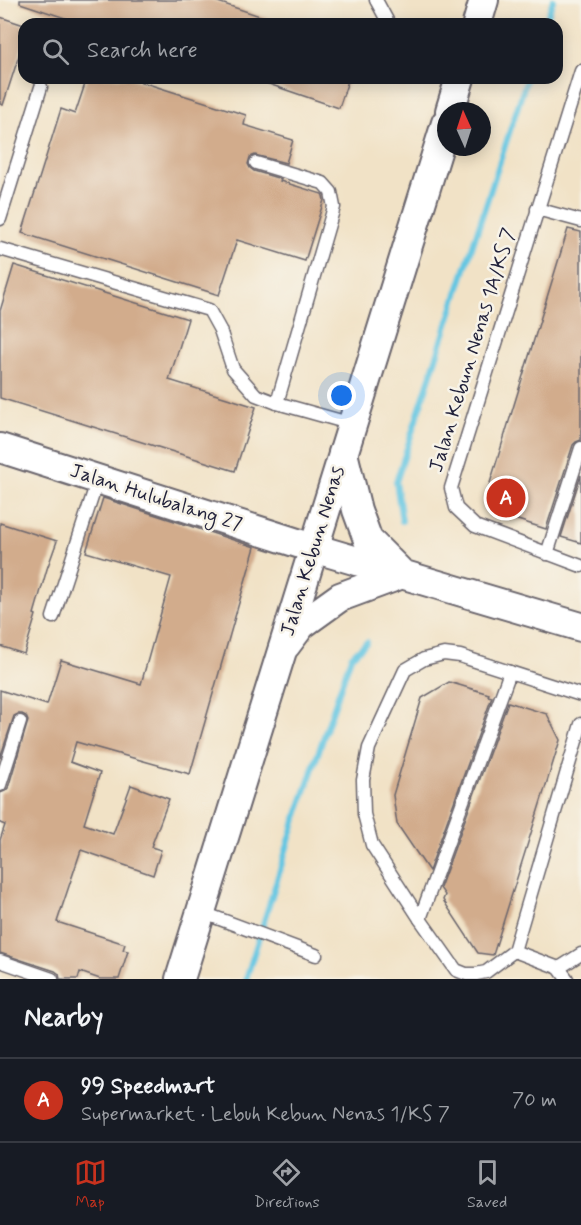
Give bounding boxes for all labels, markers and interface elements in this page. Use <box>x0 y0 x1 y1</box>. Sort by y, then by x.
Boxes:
search box <box>18 18 563 84</box>
icon: search <box>39 35 72 68</box>
text: Search here <box>87 37 198 65</box>
north arrow <box>437 102 491 156</box>
street label: Jalan Kebun Nenas 1A/KS 7 <box>423 224 523 476</box>
your location <box>327 381 356 410</box>
street label: Jalan Hulubalang 27 <box>66 457 246 540</box>
street label: Jalan Kebun Nenas <box>274 463 352 639</box>
pin: A <box>486 476 526 520</box>
text: Nearby <box>24 1001 103 1035</box>
text: 99 Speedmart <box>81 1073 215 1101</box>
text: A <box>37 1087 50 1114</box>
text: 70 m <box>512 1087 557 1114</box>
text: Supermarket · Lebuh Kebun Nenas 1/KS 7 <box>81 1101 450 1128</box>
tab: Map <box>74 1156 107 1213</box>
tab: Directions <box>254 1156 320 1213</box>
tab: Saved <box>467 1156 507 1213</box>

